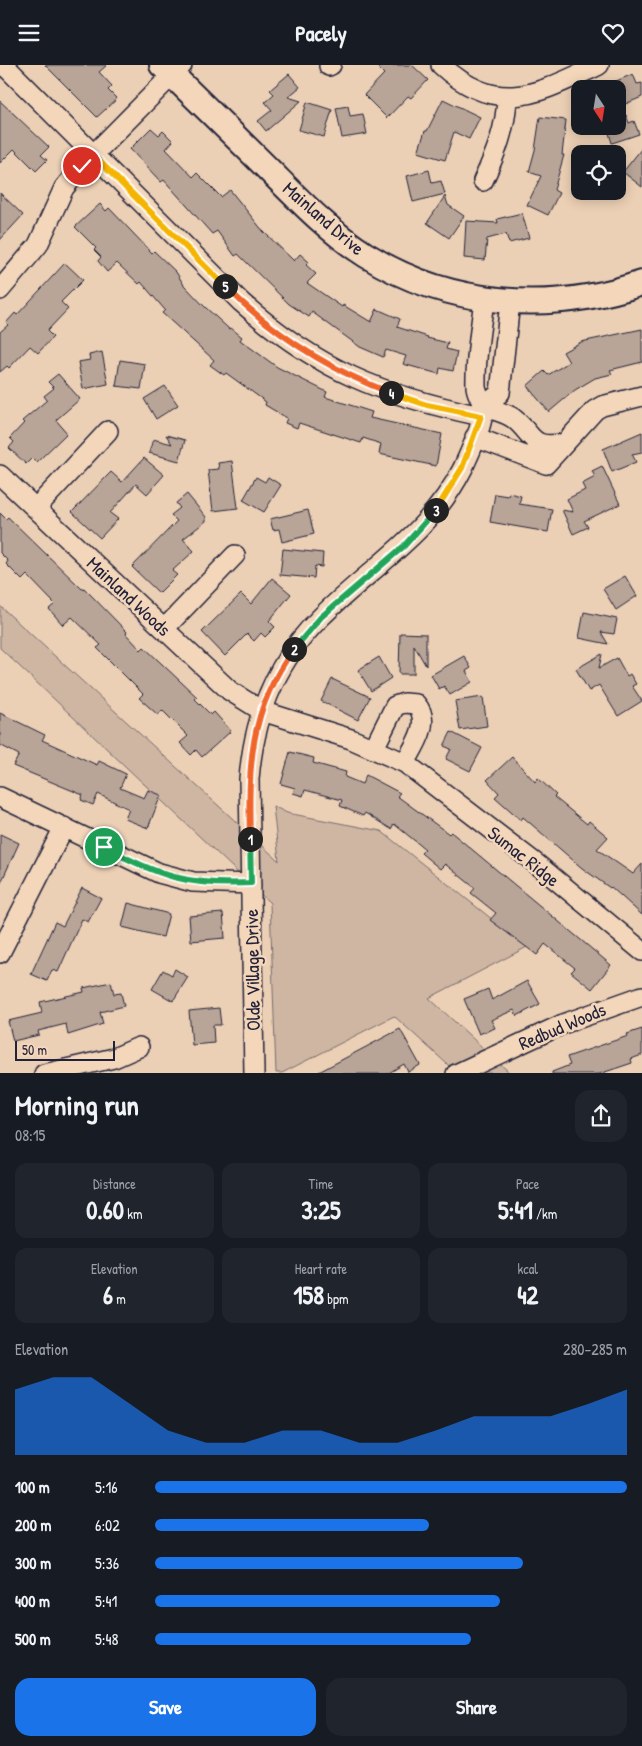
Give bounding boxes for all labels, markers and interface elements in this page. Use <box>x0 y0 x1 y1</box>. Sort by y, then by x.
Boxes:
text: Pacely <box>295 18 347 48</box>
icon: menu <box>15 19 43 47</box>
icon: heart <box>599 19 627 47</box>
north arrow <box>571 80 626 135</box>
map controls <box>571 80 626 200</box>
pin <box>61 145 103 187</box>
button: locate <box>571 145 626 200</box>
icon: check <box>68 152 96 180</box>
street label: Mainland Drive <box>278 175 371 261</box>
pin: 5 <box>212 273 238 299</box>
text: 5 <box>223 277 228 296</box>
pin: 4 <box>378 381 404 405</box>
text: 4 <box>389 384 394 403</box>
pin: 3 <box>424 497 448 523</box>
text: 3 <box>433 501 440 520</box>
street label: Mainland Woods <box>81 550 177 642</box>
pin: 2 <box>282 637 306 661</box>
text: 2 <box>291 640 298 659</box>
street label: Sumac Ridge <box>483 820 566 893</box>
pin <box>83 826 125 868</box>
pin: 1 <box>238 827 262 851</box>
text: 1 <box>248 830 253 849</box>
icon: arrive <box>90 833 118 861</box>
street label: Olde Village Drive <box>238 909 266 1031</box>
street label: Redbud Woods <box>514 996 610 1056</box>
scale bar <box>15 1039 115 1062</box>
text: 50 m <box>22 1040 47 1059</box>
text: Morning run <box>15 1086 139 1124</box>
button: share <box>575 1090 627 1142</box>
text: 08:15 <box>15 1124 45 1146</box>
text: Distance <box>93 1174 136 1193</box>
text: Time <box>309 1174 333 1193</box>
text: Pace <box>516 1174 539 1193</box>
text: 0.60 <box>86 1193 124 1227</box>
text: 3:25 <box>301 1193 341 1227</box>
text: 5:41 <box>498 1193 533 1227</box>
text: km <box>124 1204 142 1223</box>
text: /km <box>533 1204 557 1223</box>
text: Elevation <box>91 1259 138 1278</box>
text: Heart rate <box>295 1259 347 1278</box>
text: kcal <box>517 1259 538 1278</box>
text: 6 <box>103 1278 113 1312</box>
text: 158 <box>294 1278 324 1312</box>
text: 42 <box>517 1278 538 1312</box>
text: m <box>113 1289 126 1308</box>
text: bpm <box>324 1289 348 1308</box>
text: Elevation <box>15 1338 68 1360</box>
text: 280–285 m <box>563 1338 627 1360</box>
text: 100 m <box>15 1476 50 1498</box>
text: 5:16 <box>95 1476 118 1498</box>
text: 200 m <box>15 1514 51 1536</box>
text: 6:02 <box>95 1514 120 1536</box>
text: 300 m <box>15 1552 51 1574</box>
text: 5:36 <box>95 1552 119 1574</box>
text: 400 m <box>15 1590 50 1612</box>
text: 5:41 <box>95 1590 117 1612</box>
text: 500 m <box>15 1628 51 1650</box>
text: 5:48 <box>95 1628 118 1650</box>
button: Save <box>15 1678 316 1736</box>
button: Share <box>326 1678 627 1736</box>

